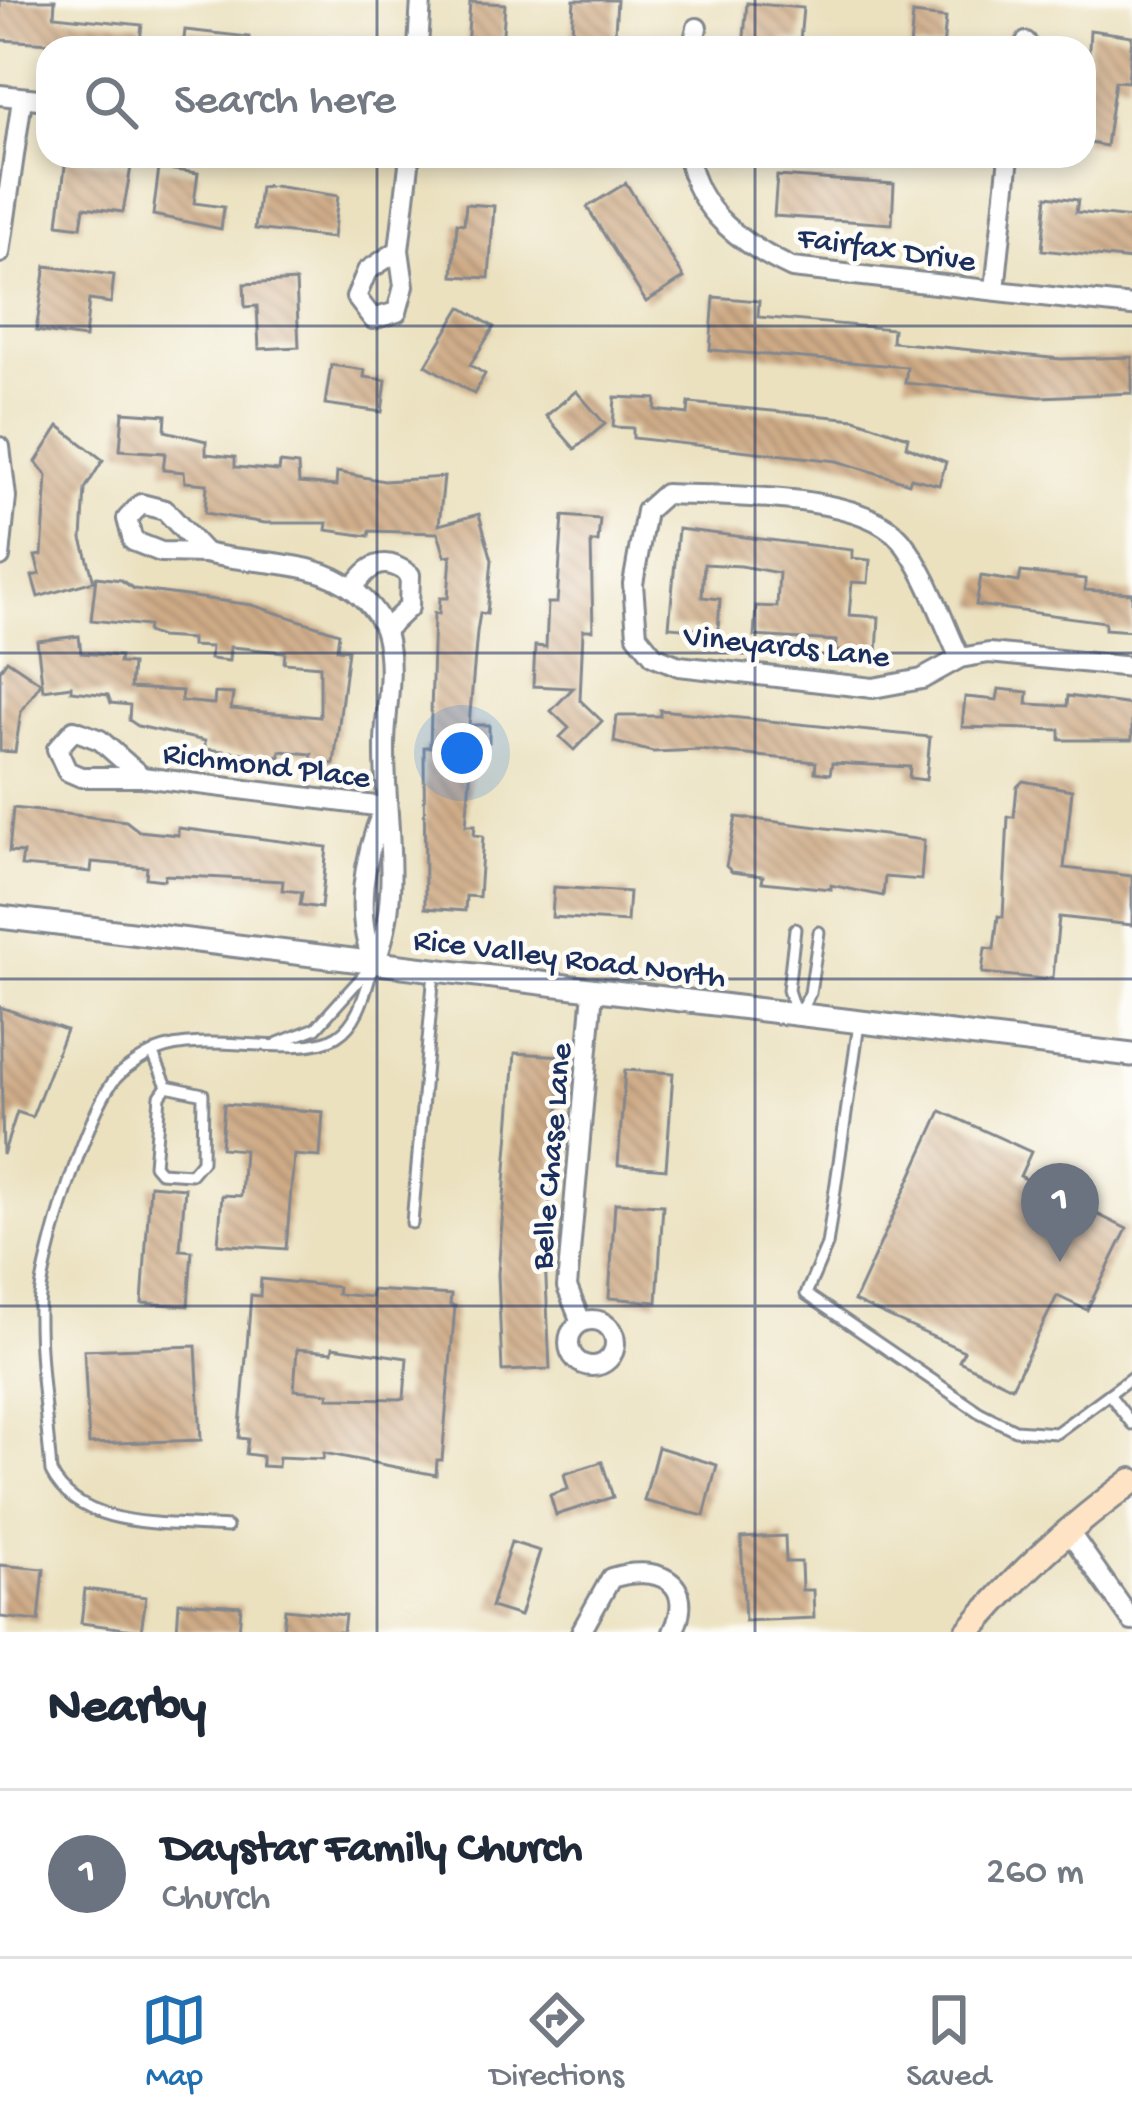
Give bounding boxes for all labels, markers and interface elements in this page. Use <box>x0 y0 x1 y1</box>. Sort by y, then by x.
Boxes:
search box <box>36 36 1096 168</box>
icon: search <box>78 69 144 135</box>
text: Search here <box>174 76 396 129</box>
street label: Fairfax Drive <box>794 220 979 283</box>
street label: Vineyards Lane <box>681 619 892 679</box>
your location <box>432 723 492 783</box>
street label: Richmond Place <box>160 736 373 800</box>
street label: Rice Valley Road North <box>411 923 728 999</box>
street label: Belle Chase Lane <box>525 1041 583 1272</box>
pin: 1 <box>1021 1163 1099 1262</box>
text: Nearby <box>48 1680 206 1740</box>
text: Daystar Family Church <box>162 1824 583 1877</box>
text: 1 <box>79 1851 95 1897</box>
text: 260 m <box>986 1851 1084 1897</box>
text: Church <box>162 1877 270 1923</box>
tab: Map <box>141 1987 207 2097</box>
tab: Directions <box>490 1987 624 2097</box>
tab: Saved <box>906 1987 991 2097</box>

